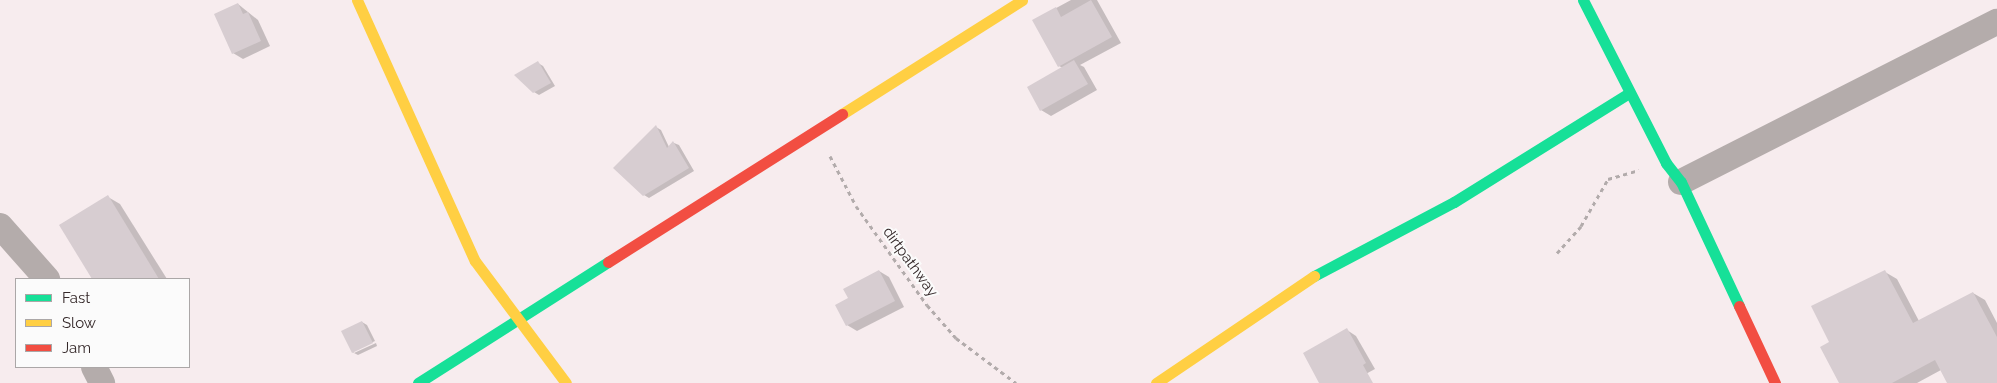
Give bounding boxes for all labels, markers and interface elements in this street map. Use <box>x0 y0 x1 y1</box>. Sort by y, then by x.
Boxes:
street label: dirtpathway <box>879 224 941 300</box>
legend <box>15 278 190 368</box>
text: Fast <box>62 289 90 307</box>
text: Slow <box>62 314 96 332</box>
text: Jam <box>62 339 91 357</box>

